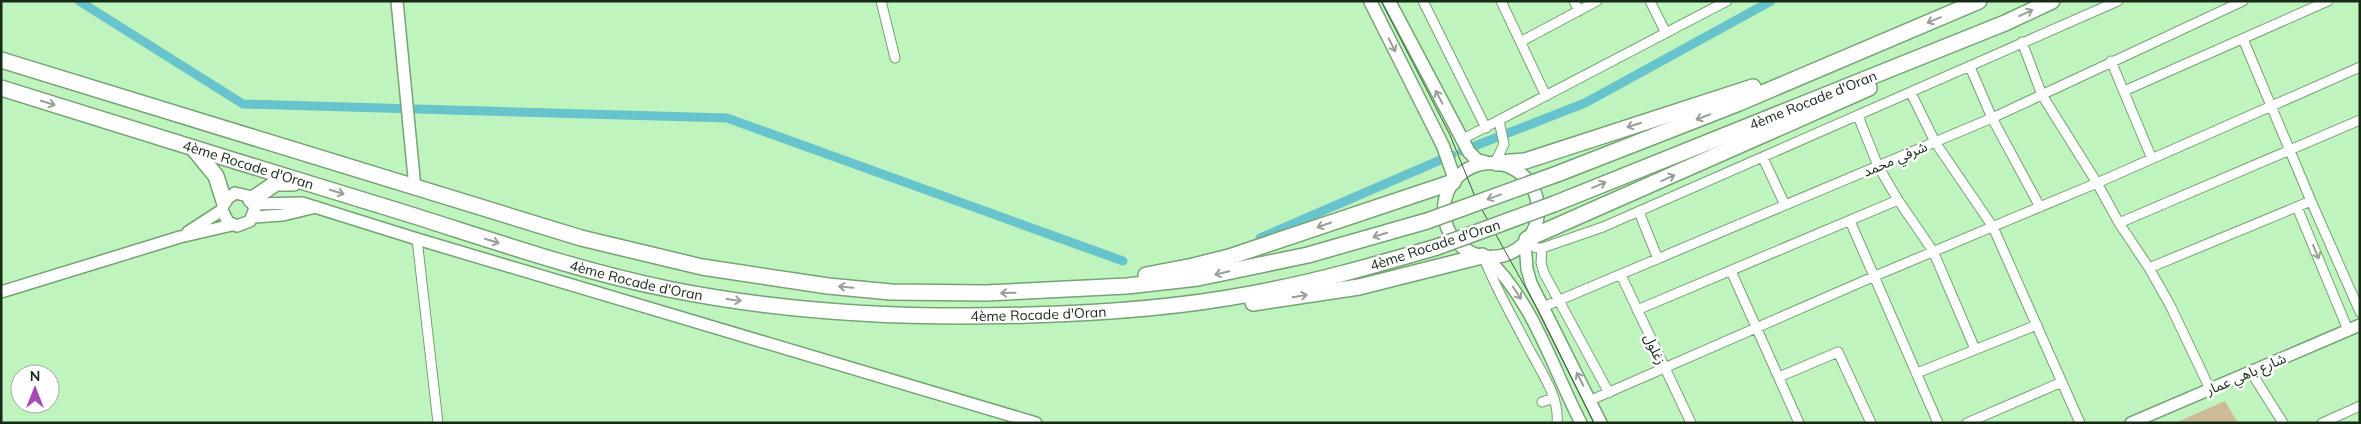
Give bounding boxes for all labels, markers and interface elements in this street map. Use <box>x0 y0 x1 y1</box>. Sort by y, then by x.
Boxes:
one-way arrow <box>2018 8 2033 18</box>
one-way arrow <box>1927 16 1942 26</box>
one-way arrow <box>1388 37 1397 52</box>
street label: 4ème Rocade d'Oran <box>1746 66 1879 134</box>
one-way arrow <box>1434 90 1443 105</box>
one-way arrow <box>39 98 55 108</box>
one-way arrow <box>1696 112 1711 122</box>
one-way arrow <box>1627 121 1643 131</box>
street label: 4ème Rocade d'Oran <box>181 136 316 194</box>
street label: شرفي محمد <box>1860 137 1931 183</box>
one-way arrow <box>1660 172 1675 182</box>
one-way arrow <box>1591 180 1606 190</box>
one-way arrow <box>328 188 344 198</box>
one-way arrow <box>1487 193 1502 202</box>
street label: 4ème Rocade d'Oran <box>1368 215 1502 275</box>
one-way arrow <box>1316 221 1332 230</box>
one-way arrow <box>1372 231 1388 241</box>
one-way arrow <box>483 236 499 246</box>
one-way arrow <box>2311 244 2321 259</box>
street label: 4ème Rocade d'Oran <box>568 256 704 304</box>
one-way arrow <box>1214 269 1230 278</box>
one-way arrow <box>838 283 854 292</box>
one-way arrow <box>1512 286 1522 300</box>
one-way arrow <box>1000 288 1016 298</box>
one-way arrow <box>1292 291 1308 301</box>
one-way arrow <box>726 295 742 305</box>
street label: 4ème Rocade d'Oran <box>970 303 1107 325</box>
street label: زغلول <box>1640 331 1670 367</box>
street label: شارع باهي عمار <box>2202 349 2290 401</box>
north arrow <box>10 364 60 414</box>
text: N <box>30 367 40 385</box>
one-way arrow <box>1575 372 1584 387</box>

